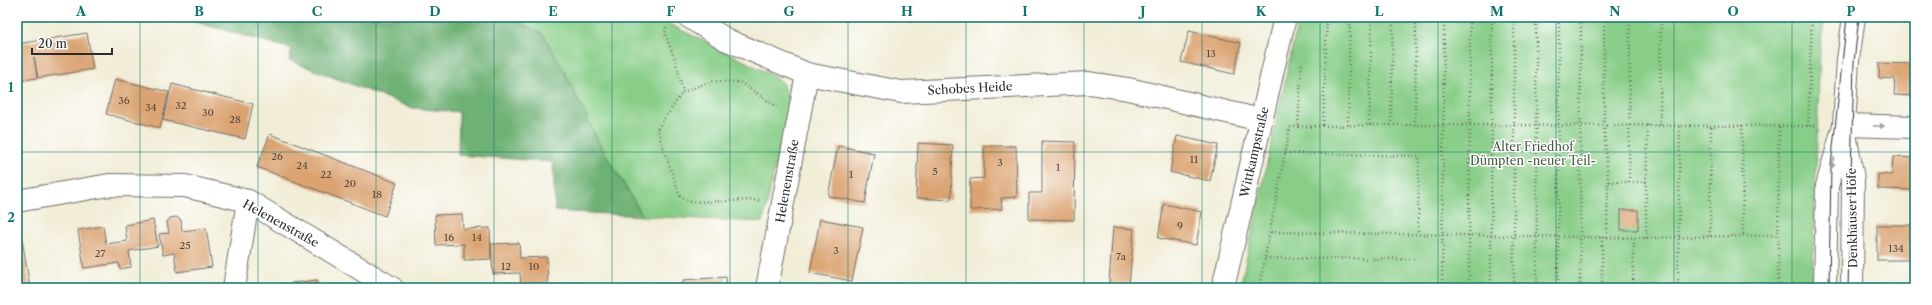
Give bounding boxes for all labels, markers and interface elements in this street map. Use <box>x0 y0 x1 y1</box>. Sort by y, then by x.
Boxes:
text: A <box>75 3 87 19</box>
text: B <box>194 3 204 19</box>
text: C <box>312 3 322 19</box>
text: D <box>429 3 441 19</box>
text: E <box>548 3 558 19</box>
text: F <box>667 3 676 19</box>
text: G <box>783 3 795 19</box>
text: H <box>901 3 913 19</box>
text: I <box>1022 3 1028 19</box>
text: J <box>1138 3 1146 19</box>
text: K <box>1256 3 1267 19</box>
text: L <box>1375 3 1384 19</box>
text: M <box>1490 3 1504 19</box>
text: N <box>1609 3 1621 19</box>
text: O <box>1727 3 1739 19</box>
text: P <box>1847 3 1856 19</box>
scale bar <box>32 30 112 56</box>
text: 20 m <box>38 36 67 51</box>
house number: 13 <box>1206 47 1216 60</box>
street label: Schobes Heide <box>927 78 1013 98</box>
text: 1 <box>8 79 14 95</box>
house number: 36 <box>118 94 130 107</box>
house number: 32 <box>175 99 187 112</box>
house number: 34 <box>145 101 157 114</box>
street label: Wittkampstraße <box>1236 105 1272 200</box>
house number: 30 <box>202 106 214 119</box>
house number: 28 <box>229 113 241 126</box>
one-way arrow <box>1873 123 1886 129</box>
street label: Helenenstraße <box>772 138 802 224</box>
park label: Alter Friedhof Dümpten -neuer Teil- <box>1470 139 1596 168</box>
house number: 26 <box>271 150 283 163</box>
house number: 11 <box>1190 153 1199 166</box>
house number: 3 <box>997 156 1003 169</box>
one-way arrow <box>1829 156 1835 169</box>
house number: 24 <box>296 159 308 172</box>
house number: 1 <box>1056 161 1061 174</box>
house number: 5 <box>932 165 938 178</box>
street label: Denkhauser Höfe <box>1844 167 1860 268</box>
house number: 22 <box>320 168 332 181</box>
house number: 1 <box>849 168 854 181</box>
house number: 20 <box>344 177 356 190</box>
house number: 18 <box>372 188 382 201</box>
street label: Helenenstraße <box>240 196 322 250</box>
text: 2 <box>7 209 15 225</box>
house number: 9 <box>1177 219 1183 232</box>
house number: 16 <box>444 231 454 244</box>
house number: 14 <box>472 231 482 244</box>
house number: 25 <box>179 239 191 252</box>
house number: 134 <box>1888 242 1904 255</box>
house number: 3 <box>833 244 839 257</box>
house number: 27 <box>95 247 105 260</box>
house number: 7a <box>1116 250 1127 263</box>
house number: 12 <box>501 260 511 273</box>
house number: 10 <box>529 260 539 273</box>

